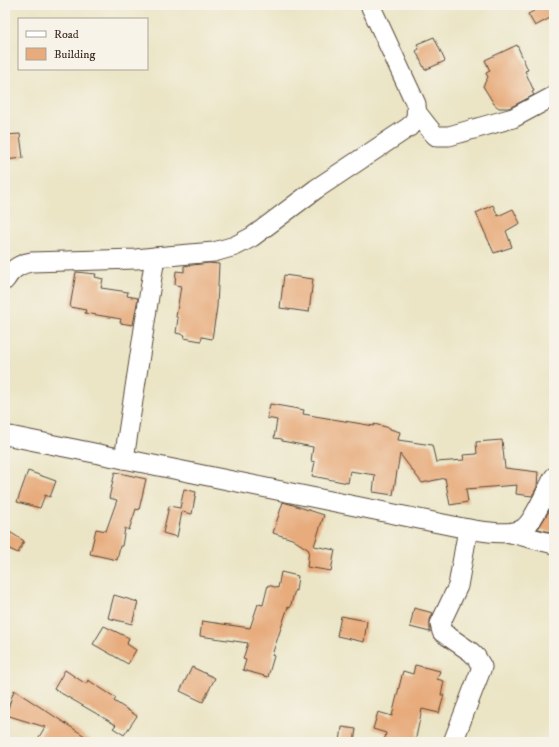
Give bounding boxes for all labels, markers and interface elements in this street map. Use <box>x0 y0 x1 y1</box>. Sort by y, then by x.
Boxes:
legend <box>18 18 148 70</box>
text: Road <box>54 27 79 42</box>
text: Building <box>54 47 95 62</box>

